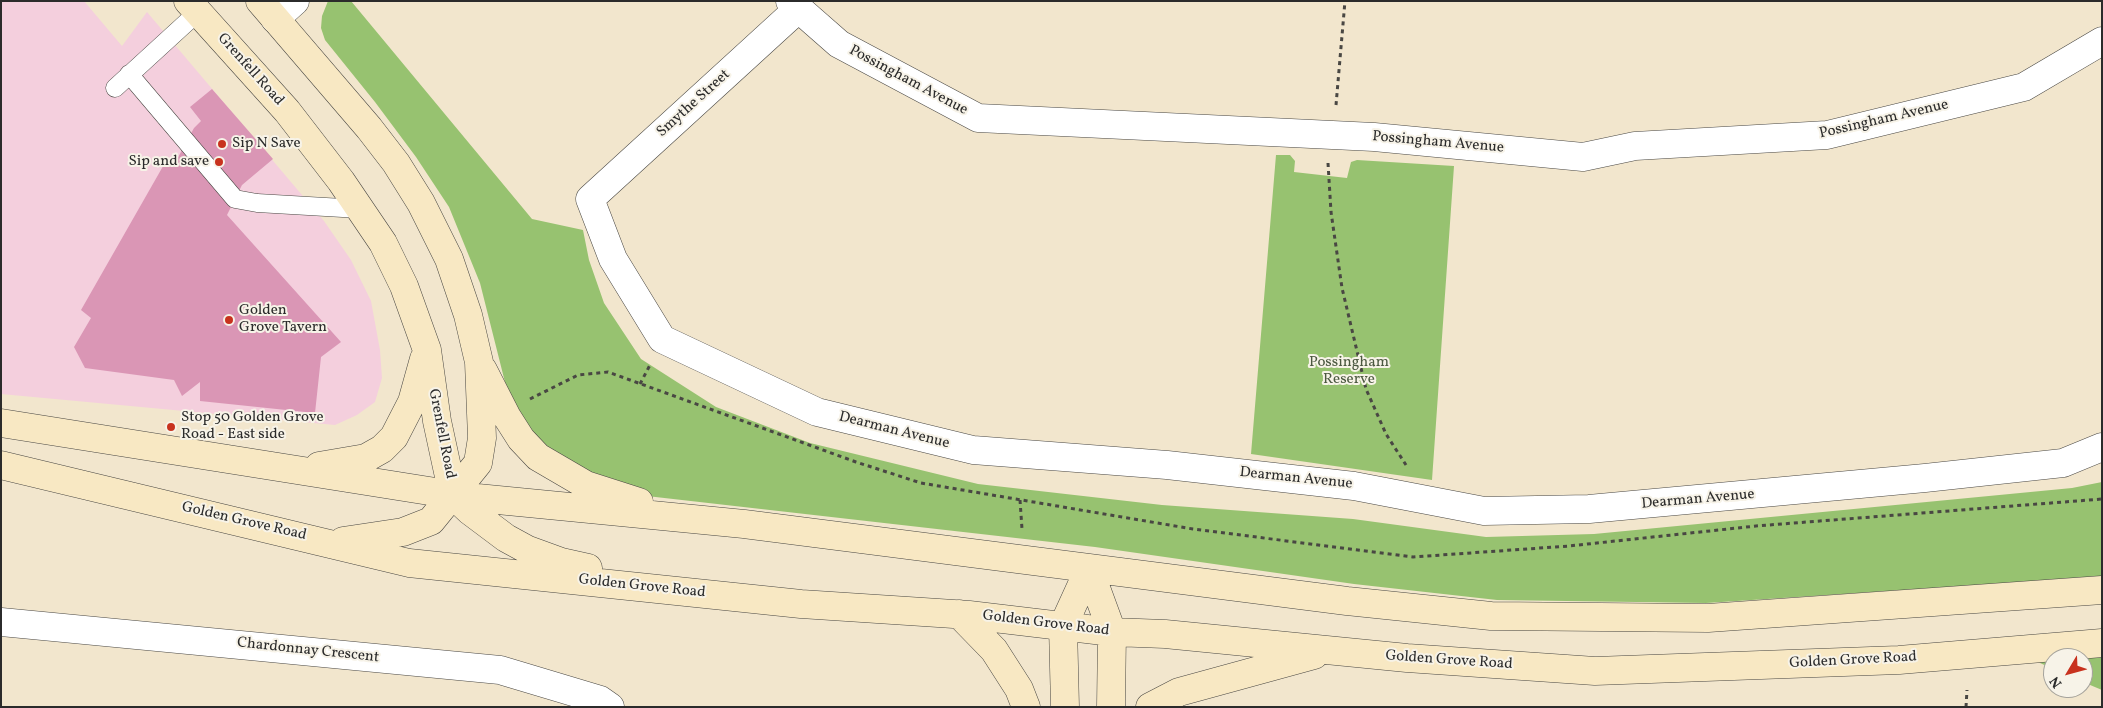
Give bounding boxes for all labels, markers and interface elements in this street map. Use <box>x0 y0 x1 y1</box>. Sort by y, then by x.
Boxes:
street label: Grenfell Road <box>213 30 287 110</box>
street label: Possingham Avenue <box>845 42 971 120</box>
street label: Smythe Street <box>654 66 734 142</box>
street label: Possingham Avenue <box>1818 96 1950 144</box>
street label: Possingham Avenue <box>1371 128 1505 158</box>
place label: Sip N Save <box>232 135 301 153</box>
marker: Sip N Save <box>216 138 228 150</box>
place label: Sip and save <box>128 153 209 171</box>
marker: Sip and save <box>213 156 225 168</box>
place label: Golden Grove Tavern <box>239 302 327 337</box>
marker: Golden Grove Tavern <box>223 314 235 326</box>
park label: Possingham Reserve <box>1309 354 1389 389</box>
street label: Grenfell Road <box>423 387 459 481</box>
place label: Stop 50 Golden Grove Road - East side <box>181 409 324 444</box>
street label: Dearman Avenue <box>837 409 951 453</box>
marker: Stop 50 Golden Grove Road - East side <box>165 421 177 433</box>
street label: Dearman Avenue <box>1239 464 1353 494</box>
street label: Dearman Avenue <box>1641 486 1755 514</box>
street label: Golden Grove Road <box>180 499 308 545</box>
street label: Golden Grove Road <box>578 571 706 603</box>
street label: Golden Grove Road <box>982 607 1110 641</box>
street label: Chardonnay Crescent <box>236 635 380 667</box>
street label: Golden Grove Road <box>1385 648 1513 674</box>
north arrow <box>2043 648 2093 698</box>
street label: Golden Grove Road <box>1789 649 1917 673</box>
text: N <box>2046 672 2067 692</box>

